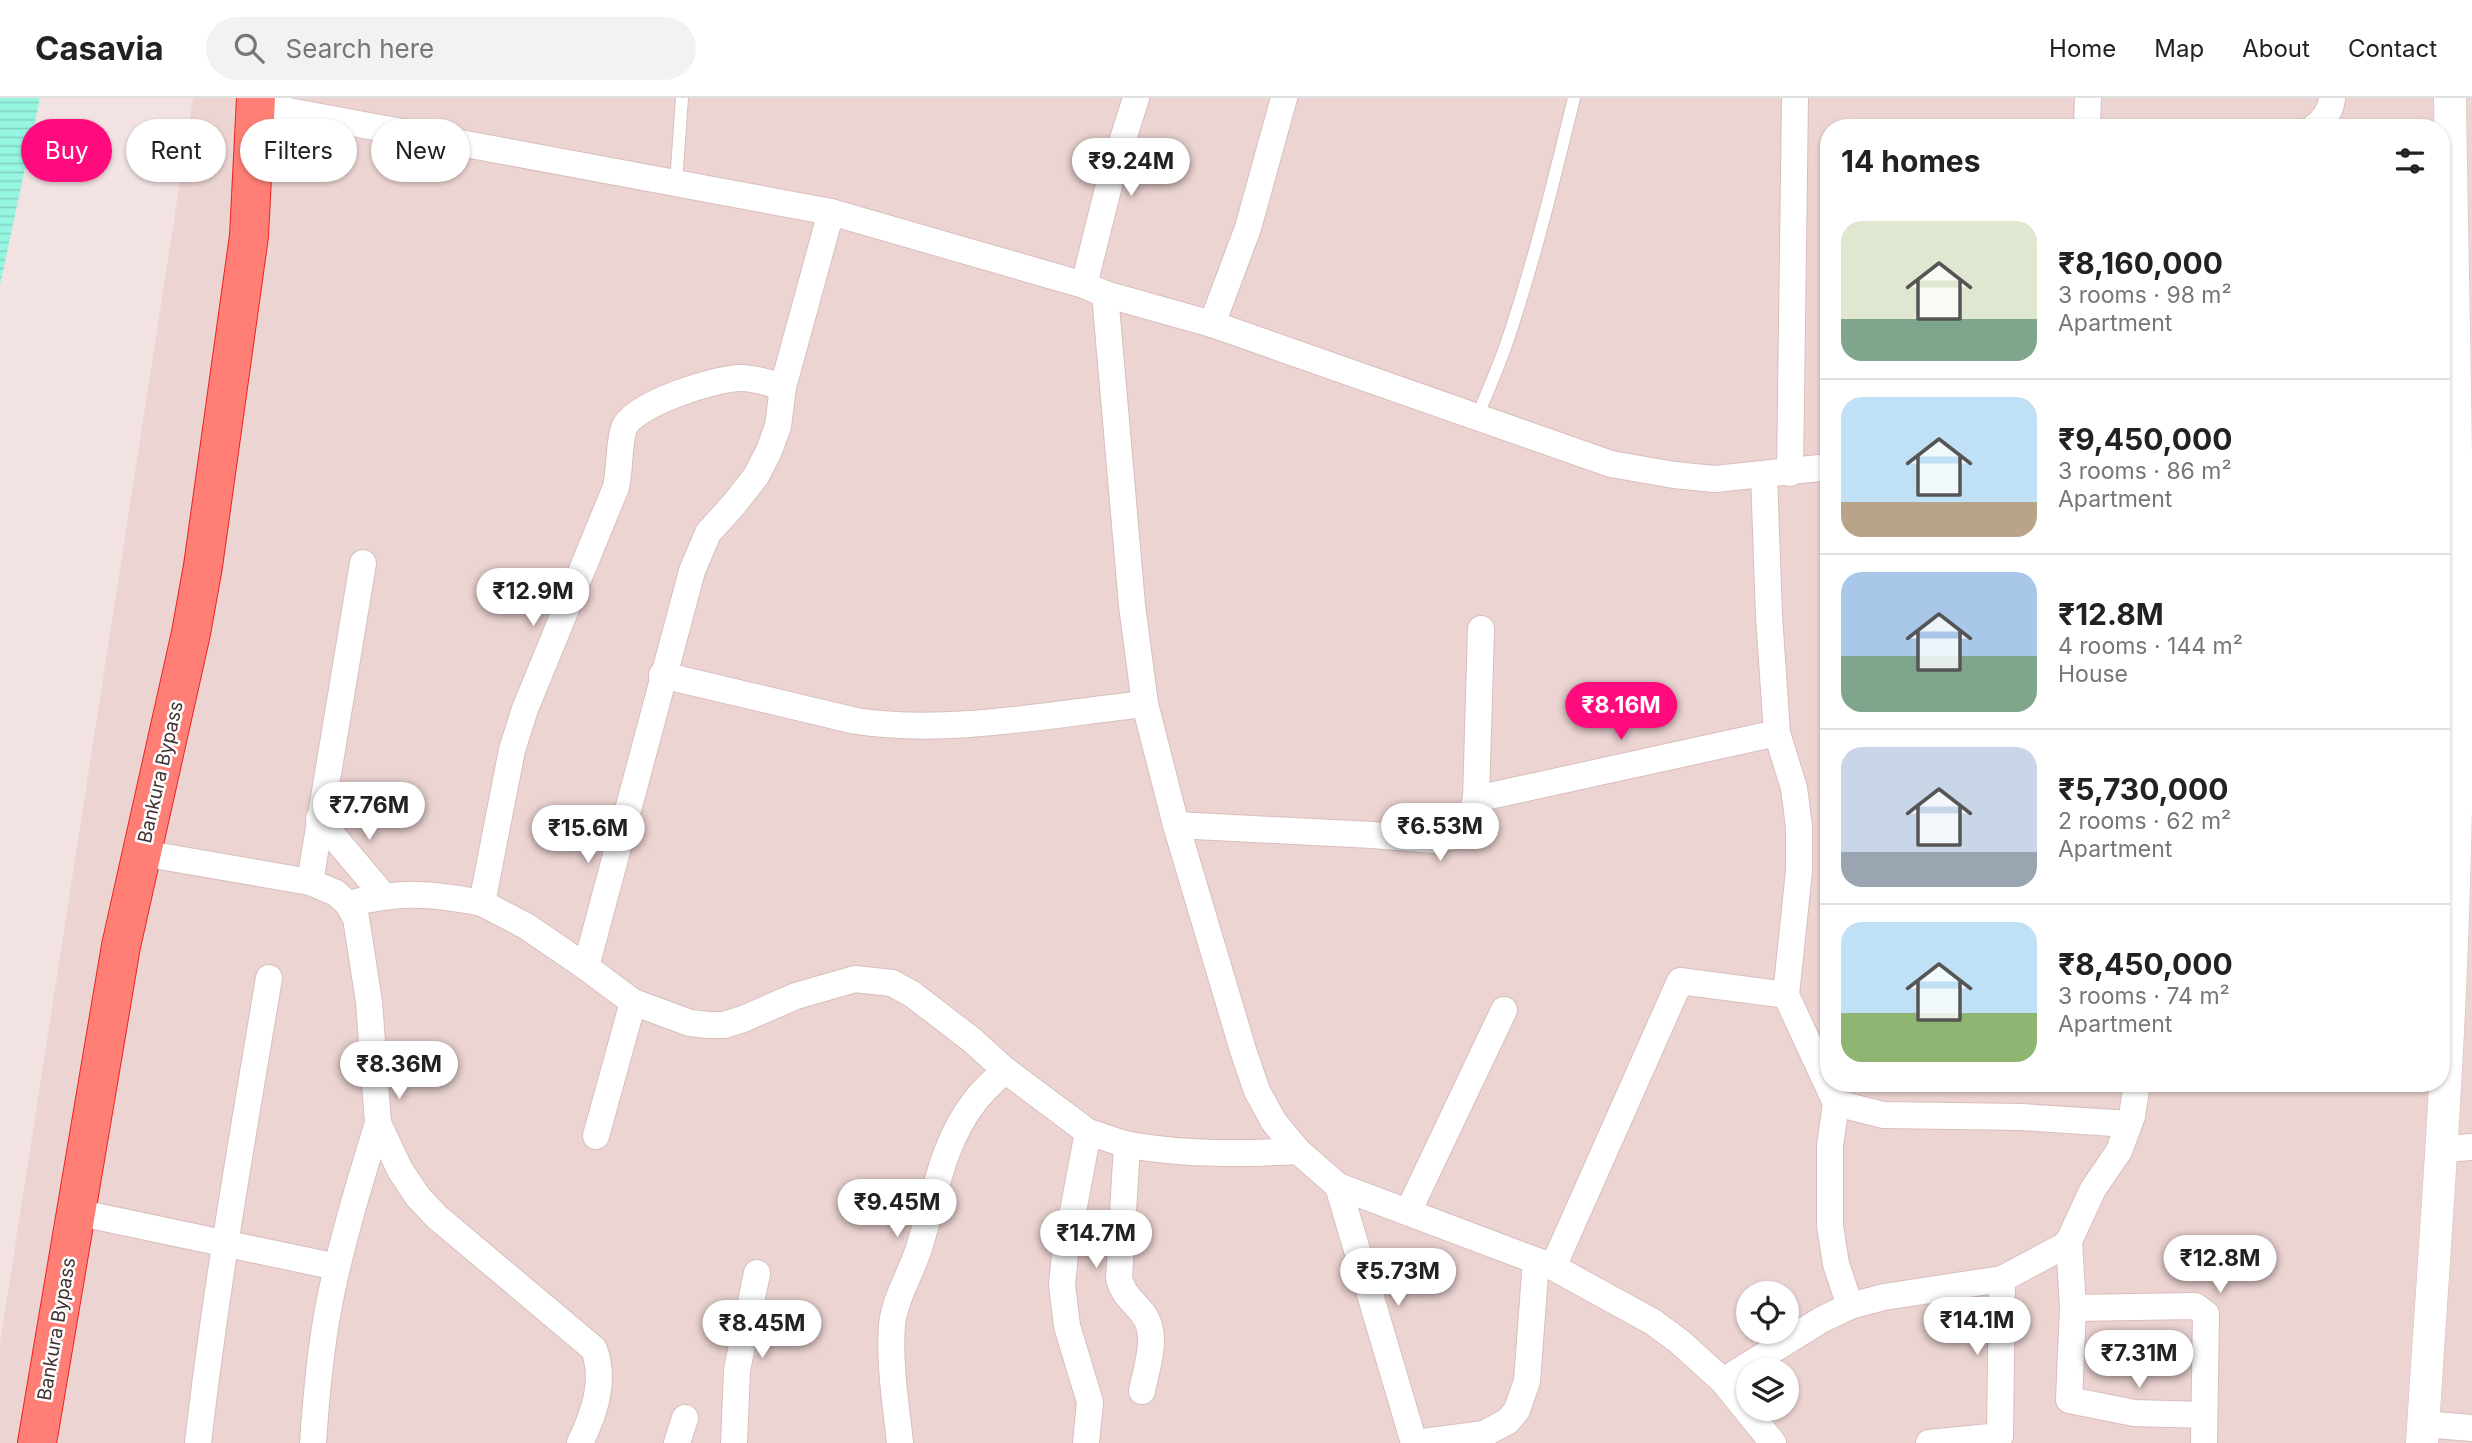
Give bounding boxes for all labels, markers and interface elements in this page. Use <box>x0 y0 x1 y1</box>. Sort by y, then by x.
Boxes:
search box <box>206 17 696 80</box>
text: Casavia <box>35 28 164 68</box>
icon: search <box>230 29 268 67</box>
text: Search here <box>286 33 434 64</box>
text: Home <box>2049 34 2116 63</box>
text: Map <box>2154 34 2204 63</box>
text: About <box>2242 34 2310 63</box>
text: Contact <box>2348 34 2437 63</box>
chip: Buy <box>21 119 112 182</box>
chip: Rent <box>126 119 226 182</box>
chip: Filters <box>240 119 357 182</box>
chip: New <box>371 119 470 182</box>
pin: ₹9.24M <box>1074 139 1188 198</box>
icon: filters <box>2391 142 2429 180</box>
text: 14 homes <box>1841 143 1980 179</box>
text: ₹9.24M <box>1088 147 1174 175</box>
text: ₹8,160,000 <box>2058 245 2223 281</box>
icon: home <box>1897 249 1981 333</box>
text: 3 rooms · 98 m² <box>2058 281 2232 309</box>
text: Apartment <box>2058 309 2172 337</box>
text: ₹9,450,000 <box>2058 421 2232 457</box>
icon: home <box>1897 425 1981 509</box>
text: 3 rooms · 86 m² <box>2058 457 2232 485</box>
text: Apartment <box>2058 485 2172 513</box>
pin: ₹12.9M <box>476 568 590 628</box>
text: ₹12.9M <box>492 577 574 605</box>
text: ₹12.8M <box>2058 596 2164 632</box>
icon: home <box>1897 600 1981 684</box>
text: 4 rooms · 144 m² <box>2058 632 2243 660</box>
text: House <box>2058 660 2128 688</box>
pin: ₹8.16M <box>1564 682 1678 742</box>
text: ₹8.16M <box>1581 691 1661 719</box>
street label: Bankura Bypass <box>133 699 188 845</box>
text: ₹5,730,000 <box>2058 771 2228 807</box>
icon: home <box>1897 775 1981 859</box>
pin: ₹7.76M <box>312 782 426 842</box>
text: ₹7.76M <box>329 791 409 819</box>
pin: ₹6.53M <box>1383 804 1497 863</box>
pin: ₹15.6M <box>531 806 645 865</box>
text: 2 rooms · 62 m² <box>2058 807 2231 835</box>
text: ₹6.53M <box>1397 812 1483 840</box>
text: ₹15.6M <box>548 814 628 842</box>
text: Apartment <box>2058 835 2172 863</box>
text: ₹8,450,000 <box>2058 946 2233 982</box>
icon: home <box>1897 950 1981 1034</box>
text: 3 rooms · 74 m² <box>2058 982 2230 1010</box>
text: Apartment <box>2058 1010 2172 1038</box>
pin: ₹8.36M <box>342 1042 456 1101</box>
text: ₹8.36M <box>356 1050 442 1078</box>
pin: ₹9.45M <box>840 1180 954 1239</box>
text: ₹9.45M <box>854 1188 940 1216</box>
pin: ₹14.7M <box>1039 1210 1153 1270</box>
text: ₹14.7M <box>1056 1219 1136 1247</box>
pin: ₹12.8M <box>2163 1236 2277 1295</box>
text: ₹12.8M <box>2180 1244 2260 1272</box>
pin: ₹5.73M <box>1341 1248 1455 1308</box>
street label: Bankura Bypass <box>33 1256 80 1402</box>
text: ₹5.73M <box>1356 1257 1440 1285</box>
map controls <box>1736 1281 1799 1421</box>
button: locate <box>1736 1281 1799 1344</box>
pin: ₹14.1M <box>1920 1298 2034 1357</box>
pin: ₹8.45M <box>705 1300 819 1360</box>
text: ₹14.1M <box>1940 1306 2014 1334</box>
text: ₹8.45M <box>719 1309 806 1337</box>
pin: ₹7.31M <box>2082 1330 2196 1390</box>
text: ₹7.31M <box>2101 1339 2178 1367</box>
button: layers <box>1736 1358 1799 1421</box>

